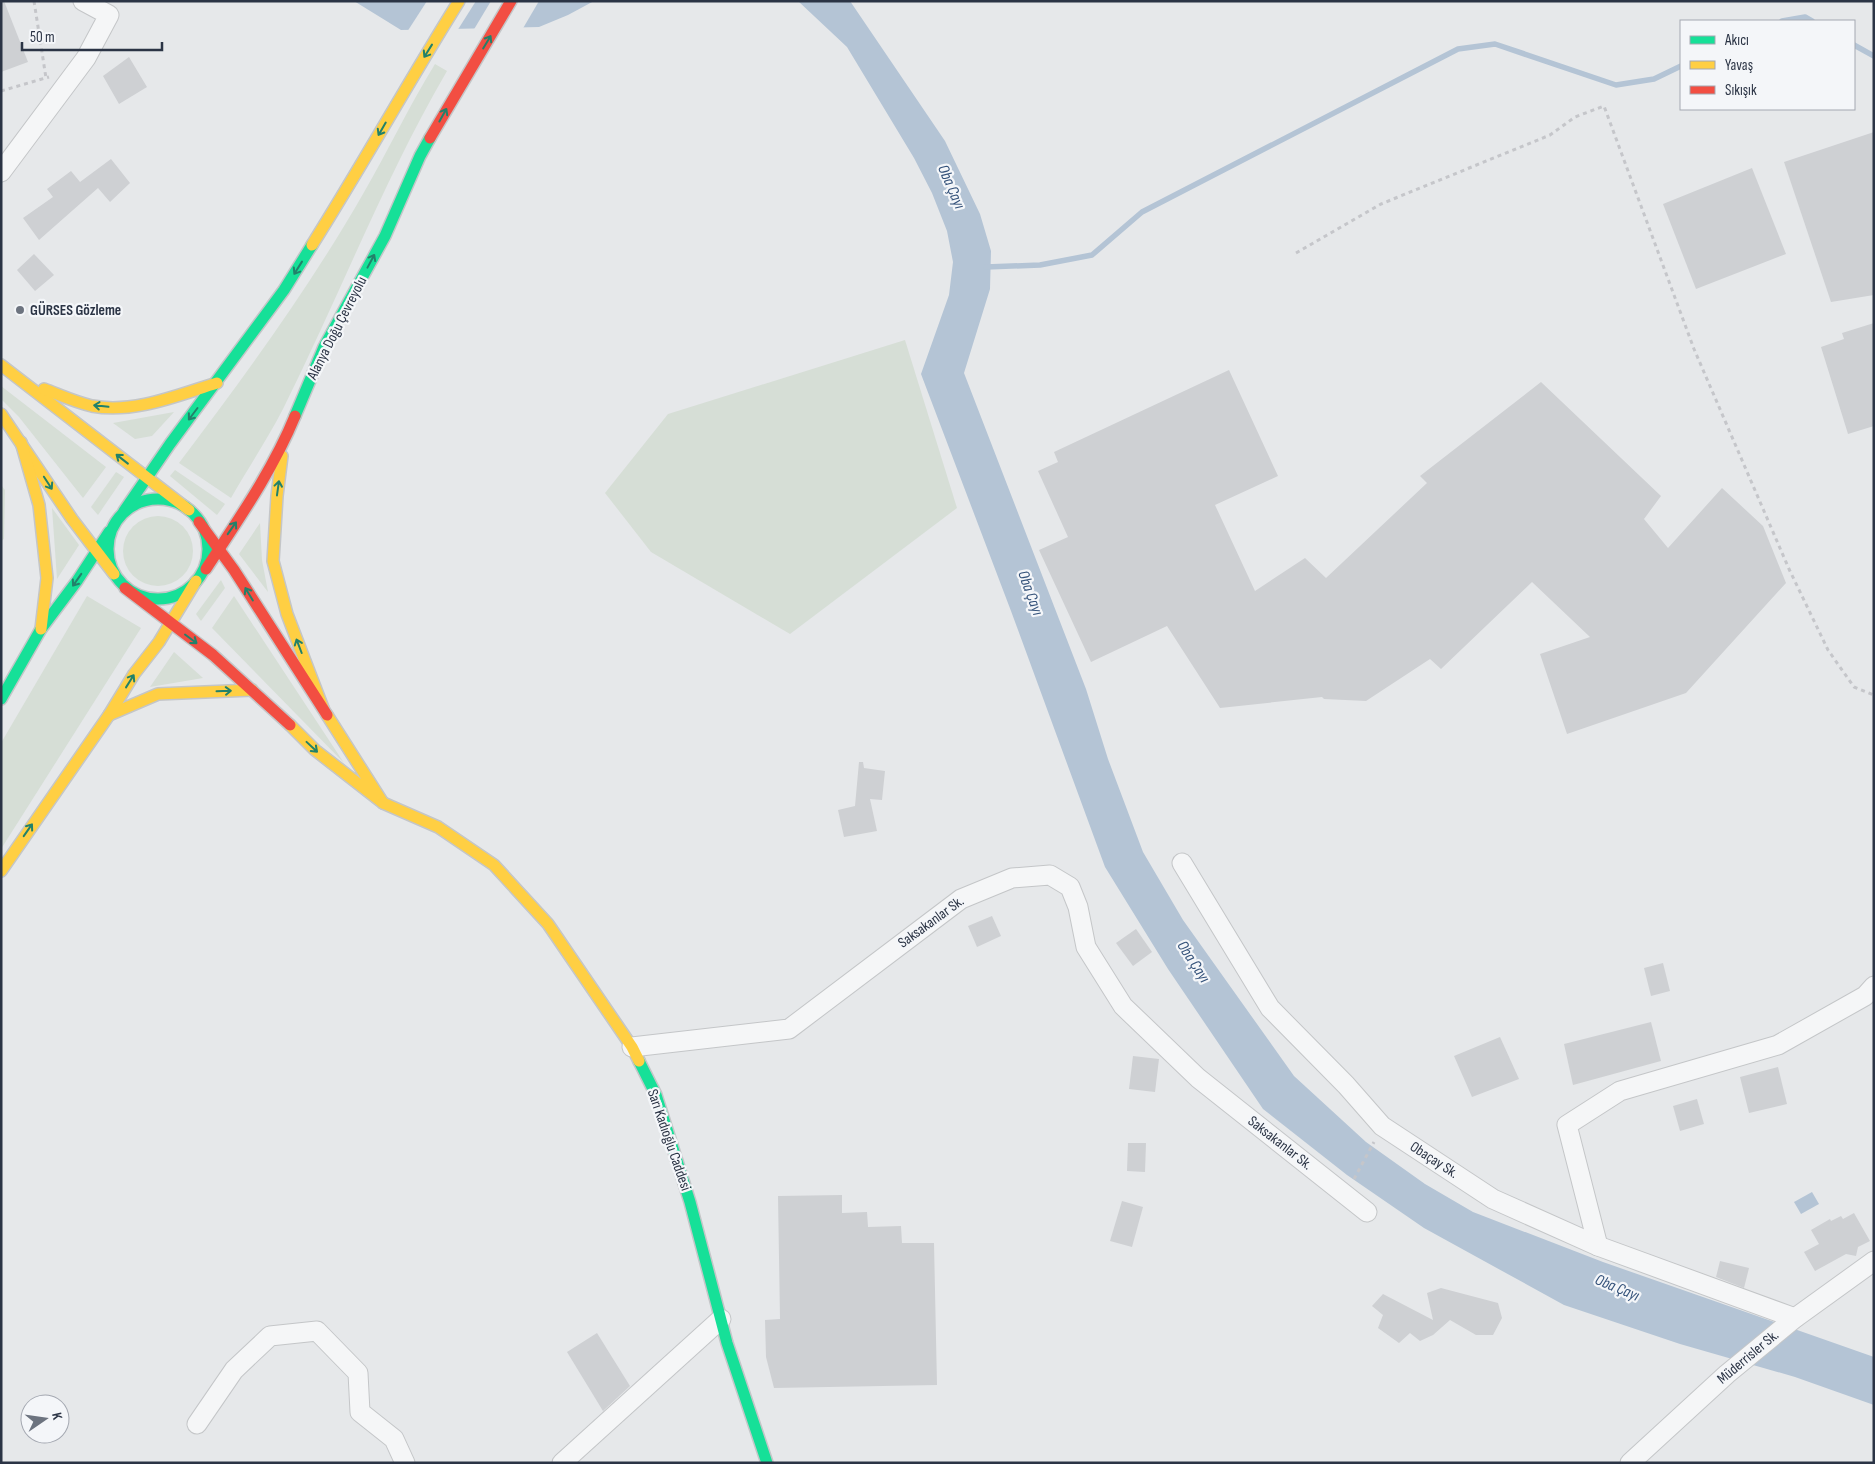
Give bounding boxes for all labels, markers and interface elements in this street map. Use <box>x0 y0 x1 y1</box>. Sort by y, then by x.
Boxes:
scale bar <box>22 20 162 52</box>
legend <box>1680 20 1855 110</box>
text: 50 m <box>30 28 55 47</box>
text: Akıcı <box>1724 31 1749 50</box>
one-way arrow <box>482 35 492 49</box>
one-way arrow <box>422 44 433 58</box>
text: Yavaş <box>1725 56 1753 75</box>
text: Sıkışık <box>1725 81 1757 100</box>
one-way arrow <box>439 108 449 123</box>
one-way arrow <box>377 121 387 135</box>
water label: Oba Çayı <box>933 162 969 212</box>
one-way arrow <box>366 253 376 268</box>
one-way arrow <box>293 260 303 274</box>
street label: Alanya Doğu Çevreyolu <box>302 273 371 384</box>
place label: GÜRSES Gözleme <box>30 301 121 320</box>
marker: GÜRSES Gözleme <box>14 304 26 316</box>
one-way arrow <box>94 401 110 411</box>
one-way arrow <box>188 407 198 421</box>
one-way arrow <box>115 454 129 464</box>
one-way arrow <box>43 476 53 490</box>
one-way arrow <box>273 480 283 496</box>
one-way arrow <box>227 521 237 535</box>
water label: Oba Çayı <box>1013 568 1047 618</box>
one-way arrow <box>72 573 82 587</box>
one-way arrow <box>243 587 254 601</box>
one-way arrow <box>184 633 197 644</box>
one-way arrow <box>294 639 303 654</box>
one-way arrow <box>125 675 135 689</box>
one-way arrow <box>216 687 232 696</box>
one-way arrow <box>306 741 318 753</box>
one-way arrow <box>23 823 33 837</box>
street label: Saksakanlar Sk. <box>894 892 968 952</box>
water label: Oba Çayı <box>1172 937 1214 987</box>
street label: Sarı Kadıoğlu Caddesi <box>643 1087 695 1194</box>
street label: Saksakanlar Sk. <box>1244 1112 1316 1174</box>
street label: Obaçay Sk. <box>1406 1137 1462 1183</box>
water label: Oba Çayı <box>1592 1270 1642 1306</box>
street label: Müderrisler Sk. <box>1713 1326 1783 1388</box>
north arrow <box>20 1394 70 1444</box>
text: K <box>48 1411 66 1422</box>

